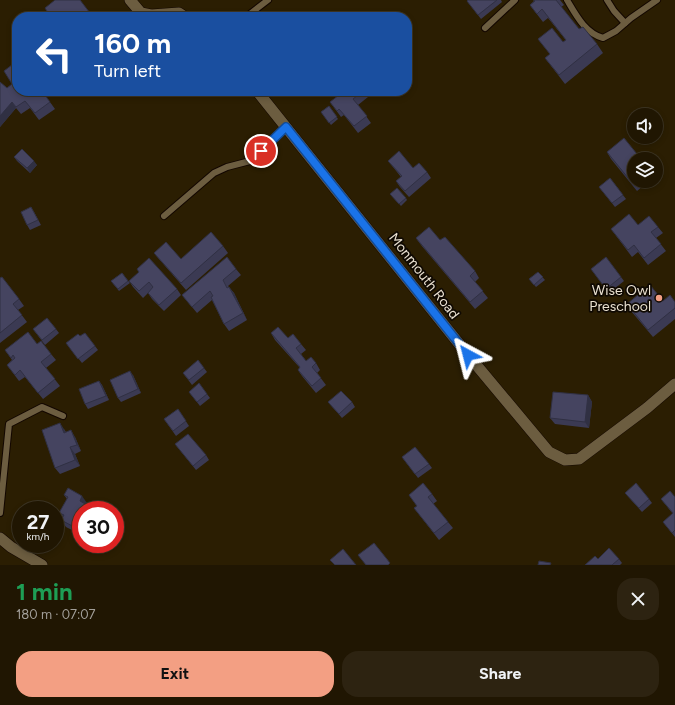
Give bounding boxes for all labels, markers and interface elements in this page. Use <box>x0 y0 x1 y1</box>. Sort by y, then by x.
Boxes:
text: 160 m <box>94 26 171 60</box>
icon: left <box>28 28 80 80</box>
text: Turn left <box>94 60 161 82</box>
map controls <box>627 108 663 188</box>
button: sound <box>627 108 663 144</box>
pin <box>244 134 278 168</box>
icon: arrive <box>250 140 272 162</box>
button: layers <box>627 152 663 188</box>
street label: Monmouth Road <box>385 230 463 322</box>
place label: Wise Owl Preschool <box>589 282 651 315</box>
marker: Wise Owl Preschool <box>654 293 664 303</box>
position arrow <box>447 334 489 376</box>
speed limit sign: 30 <box>72 501 124 553</box>
text: 27 <box>27 510 49 534</box>
text: km/h <box>27 530 49 543</box>
text: 1 min <box>16 577 73 606</box>
button: close <box>617 578 659 620</box>
text: 180 m · 07:07 <box>16 607 96 622</box>
button: Exit <box>16 651 334 697</box>
button: Share <box>342 651 659 697</box>

